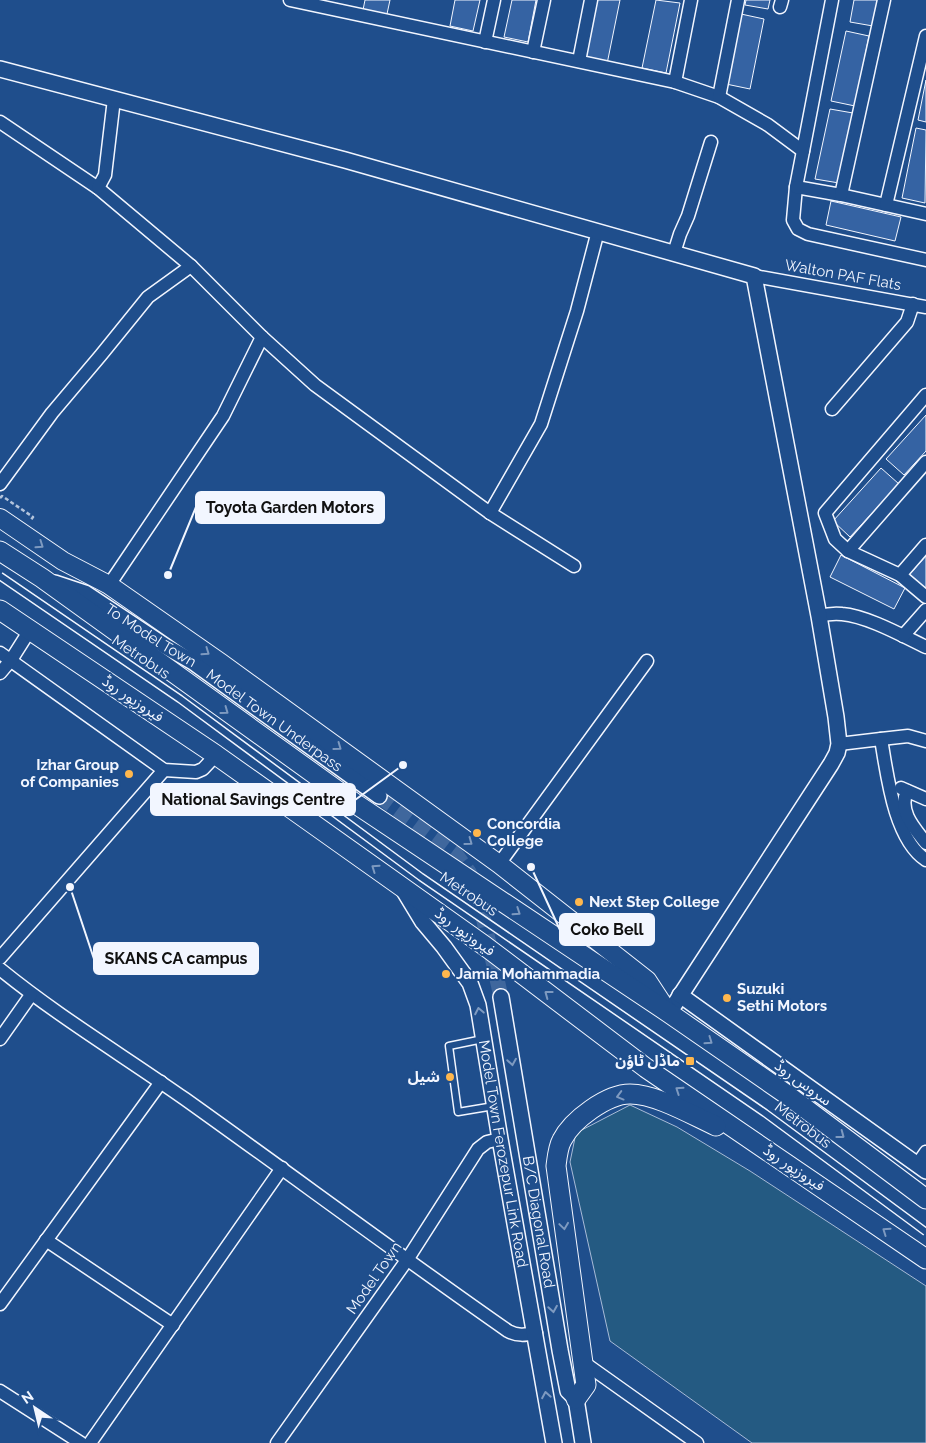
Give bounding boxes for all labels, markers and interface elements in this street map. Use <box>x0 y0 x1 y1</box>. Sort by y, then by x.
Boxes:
street label: Walton PAF Flats <box>783 256 903 294</box>
callout: Toyota Garden Motors <box>196 492 384 523</box>
text: Toyota Garden Motors <box>206 498 374 517</box>
one-way arrow <box>34 539 44 548</box>
street label: To Model Town <box>102 600 200 671</box>
street label: Metrobus <box>109 631 173 683</box>
one-way arrow <box>200 646 210 655</box>
street label: Model Town Underpass <box>203 665 346 776</box>
street label: فیروزپور روڈ <box>98 672 167 727</box>
one-way arrow <box>219 705 228 713</box>
one-way arrow <box>332 741 342 750</box>
place label: Izhar Group of Companies <box>20 756 119 791</box>
marker: Izhar Group of Companies <box>123 768 135 780</box>
callout: National Savings Centre <box>151 784 355 815</box>
text: National Savings Centre <box>161 790 345 809</box>
place label: Concordia College <box>487 815 561 850</box>
marker: Concordia College <box>471 827 483 839</box>
one-way arrow <box>463 836 473 845</box>
one-way arrow <box>371 865 380 874</box>
street label: Metrobus <box>437 868 501 920</box>
place label: Next Step College <box>589 893 719 911</box>
marker: Next Step College <box>573 896 585 908</box>
street label: فیروزپور روڈ <box>431 904 499 961</box>
one-way arrow <box>512 906 521 915</box>
callout: Coko Bell <box>560 914 654 945</box>
text: Coko Bell <box>570 920 645 939</box>
callout: SKANS CA campus <box>94 943 258 974</box>
text: SKANS CA campus <box>104 949 248 968</box>
place label: Jamia Mohammadia <box>456 965 600 983</box>
marker: Jamia Mohammadia <box>440 968 452 980</box>
place label: Suzuki Sethi Motors <box>737 980 827 1015</box>
one-way arrow <box>545 991 554 1000</box>
marker: Suzuki Sethi Motors <box>721 992 733 1004</box>
one-way arrow <box>474 1006 485 1015</box>
one-way arrow <box>703 1035 713 1044</box>
street label: Model Town Ferozepur Link Road <box>475 1039 532 1269</box>
place label: ماڈل ٹاؤن <box>615 1052 680 1070</box>
marker: ماڈل ٹاؤن <box>684 1055 696 1067</box>
street label: سروس روڈ <box>771 1056 835 1110</box>
one-way arrow <box>506 1058 516 1067</box>
place label: شیل <box>408 1068 440 1086</box>
marker: شیل <box>444 1071 456 1083</box>
one-way arrow <box>676 1087 685 1096</box>
one-way arrow <box>616 1091 625 1101</box>
street label: Metrobus <box>771 1098 835 1152</box>
one-way arrow <box>835 1130 844 1138</box>
street label: فیروزپور روڈ <box>759 1141 828 1196</box>
street label: B/C Diagonal Road <box>519 1154 558 1289</box>
one-way arrow <box>558 1223 569 1231</box>
one-way arrow <box>882 1228 892 1237</box>
street label: Model Town <box>342 1238 406 1318</box>
one-way arrow <box>547 1304 557 1313</box>
north arrow <box>10 1383 60 1433</box>
text: N <box>19 1388 37 1407</box>
one-way arrow <box>541 1391 551 1399</box>

